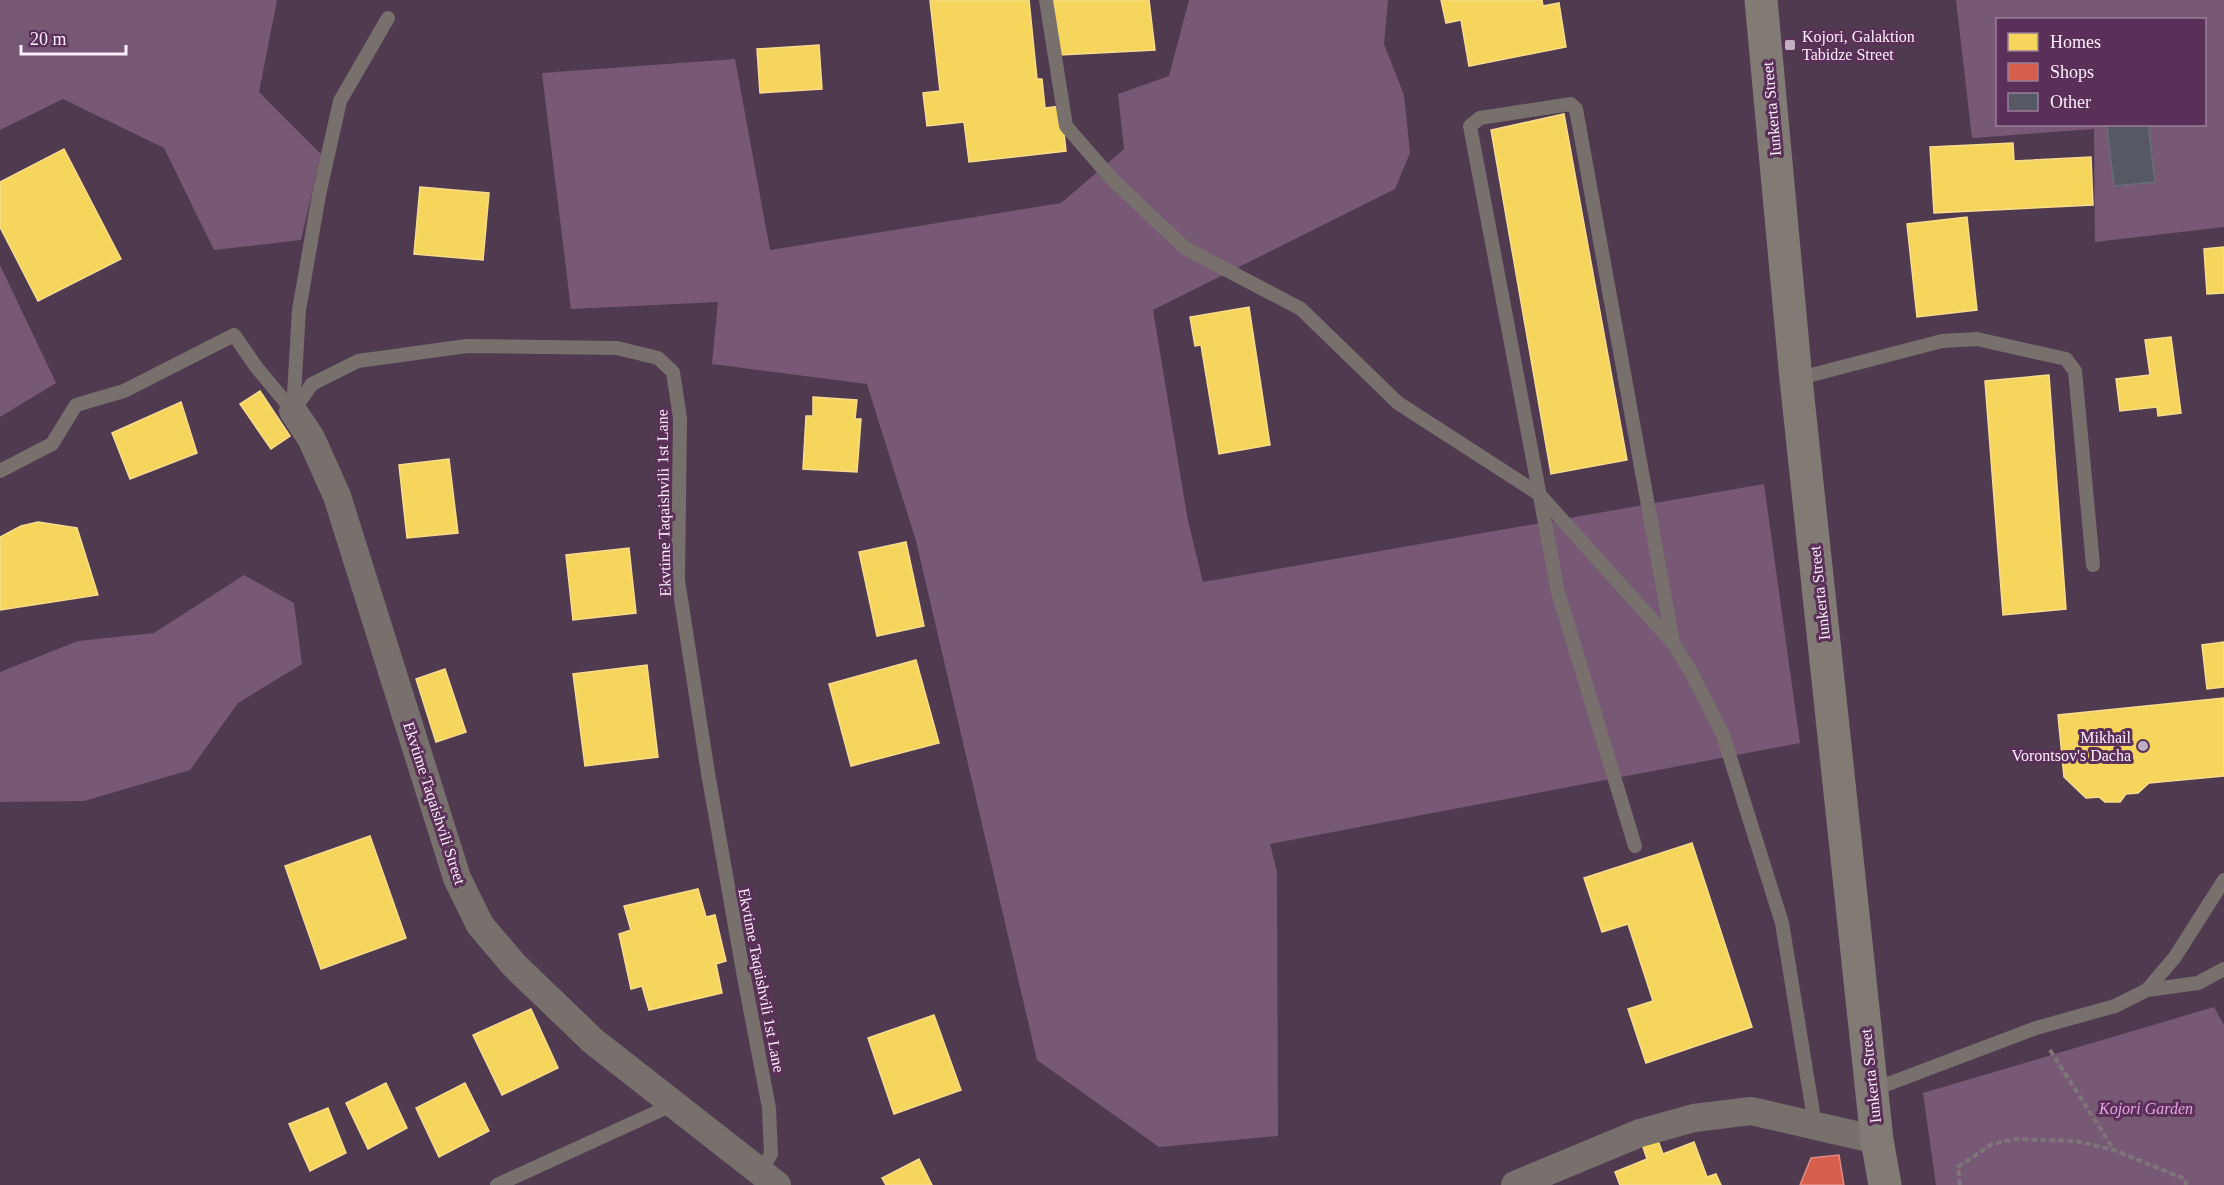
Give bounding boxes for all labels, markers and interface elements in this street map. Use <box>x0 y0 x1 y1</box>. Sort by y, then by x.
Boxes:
scale bar <box>21 18 126 56</box>
legend <box>1996 18 2206 126</box>
place label: Kojori, Galaktion Tabidze Street <box>1802 28 1915 63</box>
text: 20 m <box>30 29 67 49</box>
text: Homes <box>2050 32 2101 52</box>
marker: Kojori, Galaktion Tabidze Street <box>1783 38 1797 52</box>
street label: Iunkerta Street <box>1759 61 1784 157</box>
text: Shops <box>2050 62 2094 82</box>
text: Other <box>2050 92 2091 112</box>
street label: Ekvtime Taqaishvili 1st Lane <box>653 409 675 597</box>
street label: Iunkerta Street <box>1806 544 1833 641</box>
street label: Ekvtime Taqaishvili Street <box>399 720 469 888</box>
place label: Mikhail Vorontsov's Dacha <box>2012 729 2132 764</box>
marker: Mikhail Vorontsov's Dacha <box>2136 739 2150 753</box>
street label: Ekvtime Taqaishvili 1st Lane <box>734 886 788 1074</box>
street label: Iunkerta Street <box>1857 1027 1884 1124</box>
park label: Kojori Garden <box>2098 1100 2193 1118</box>

